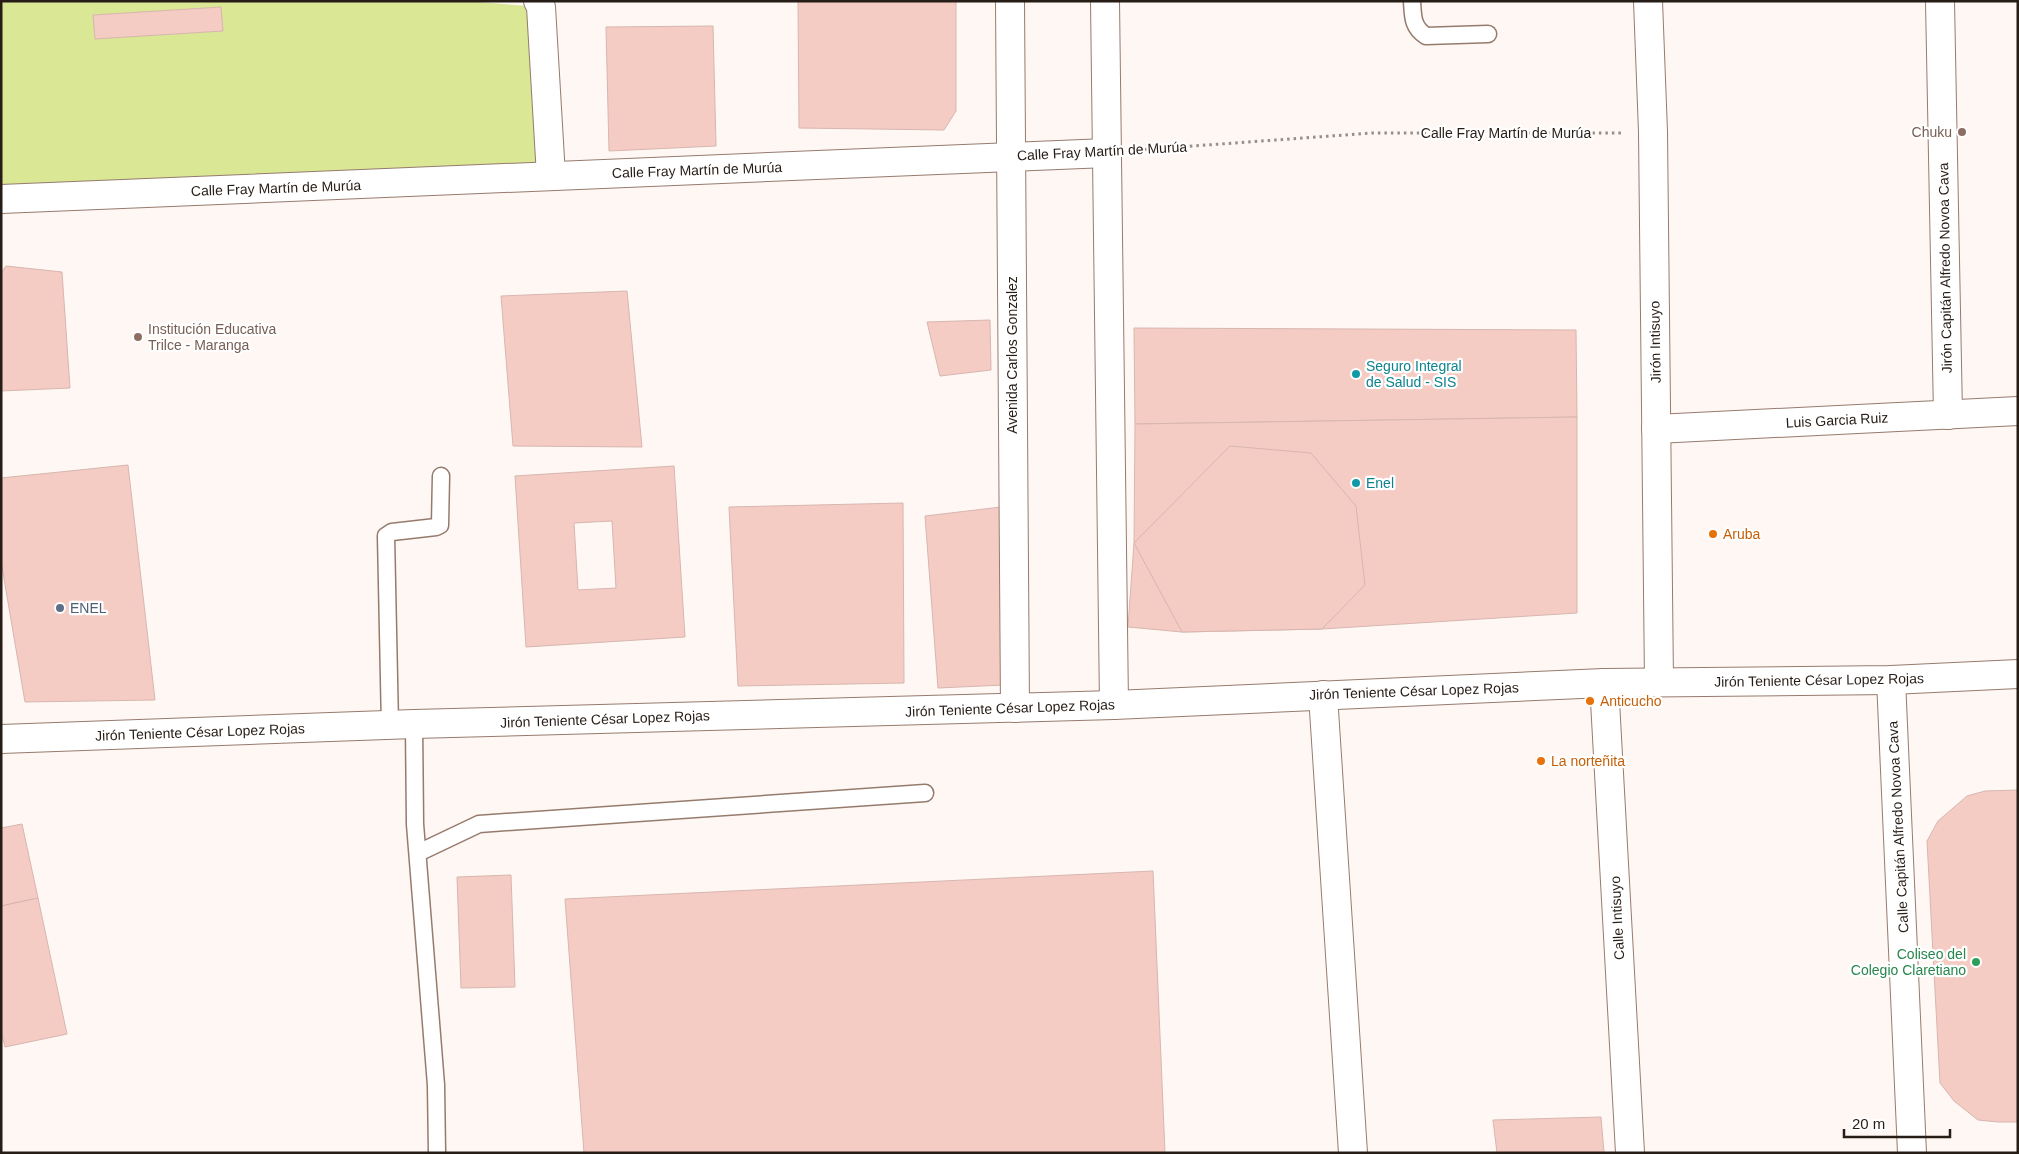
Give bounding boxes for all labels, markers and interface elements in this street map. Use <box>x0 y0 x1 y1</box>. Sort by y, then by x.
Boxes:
place label: Chuku <box>1912 124 1952 140</box>
street label: Calle Fray Martín de Murúa <box>1421 125 1591 141</box>
marker: Chuku <box>1956 126 1968 138</box>
street label: Calle Fray Martín de Murúa <box>1016 139 1188 163</box>
street label: Calle Fray Martín de Murúa <box>612 159 783 181</box>
street label: Jirón Capitán Alfredo Novoa Cava <box>1935 162 1955 374</box>
street label: Calle Fray Martín de Murúa <box>191 177 362 199</box>
street label: Avenida Carlos Gonzalez <box>1004 276 1020 434</box>
street label: Jirón Intisuyo <box>1646 300 1664 383</box>
place label: Institución Educativa Trilce - Maranga <box>148 321 277 353</box>
marker: Institución Educativa Trilce - Maranga <box>132 331 144 343</box>
place label: Seguro Integral de Salud - SIS <box>1366 358 1462 390</box>
marker: Seguro Integral de Salud - SIS <box>1350 368 1362 380</box>
street label: Luis Garcia Ruiz <box>1785 409 1889 431</box>
place label: Enel <box>1366 475 1394 491</box>
marker: Enel <box>1350 477 1362 489</box>
place label: Aruba <box>1723 526 1761 542</box>
marker: Aruba <box>1707 528 1719 540</box>
place label: ENEL <box>70 600 107 616</box>
marker: ENEL <box>54 602 66 614</box>
street label: Jirón Teniente César Lopez Rojas <box>1714 670 1924 690</box>
street label: Jirón Teniente César Lopez Rojas <box>1309 679 1519 703</box>
place label: Anticucho <box>1600 693 1662 709</box>
marker: Anticucho <box>1584 695 1596 707</box>
street label: Jirón Teniente César Lopez Rojas <box>905 696 1115 720</box>
street label: Jirón Teniente César Lopez Rojas <box>500 707 710 731</box>
street label: Jirón Teniente César Lopez Rojas <box>95 720 305 744</box>
street label: Calle Capitán Alfredo Novoa Cava <box>1884 720 1912 934</box>
place label: La norteñita <box>1551 753 1625 769</box>
marker: La norteñita <box>1535 755 1547 767</box>
street label: Calle Intisuyo <box>1607 875 1627 960</box>
place label: Coliseo del Colegio Claretiano <box>1851 946 1966 978</box>
marker: Coliseo del Colegio Claretiano <box>1970 956 1982 968</box>
scale bar <box>1844 1106 1950 1138</box>
text: 20 m <box>1852 1115 1885 1132</box>

